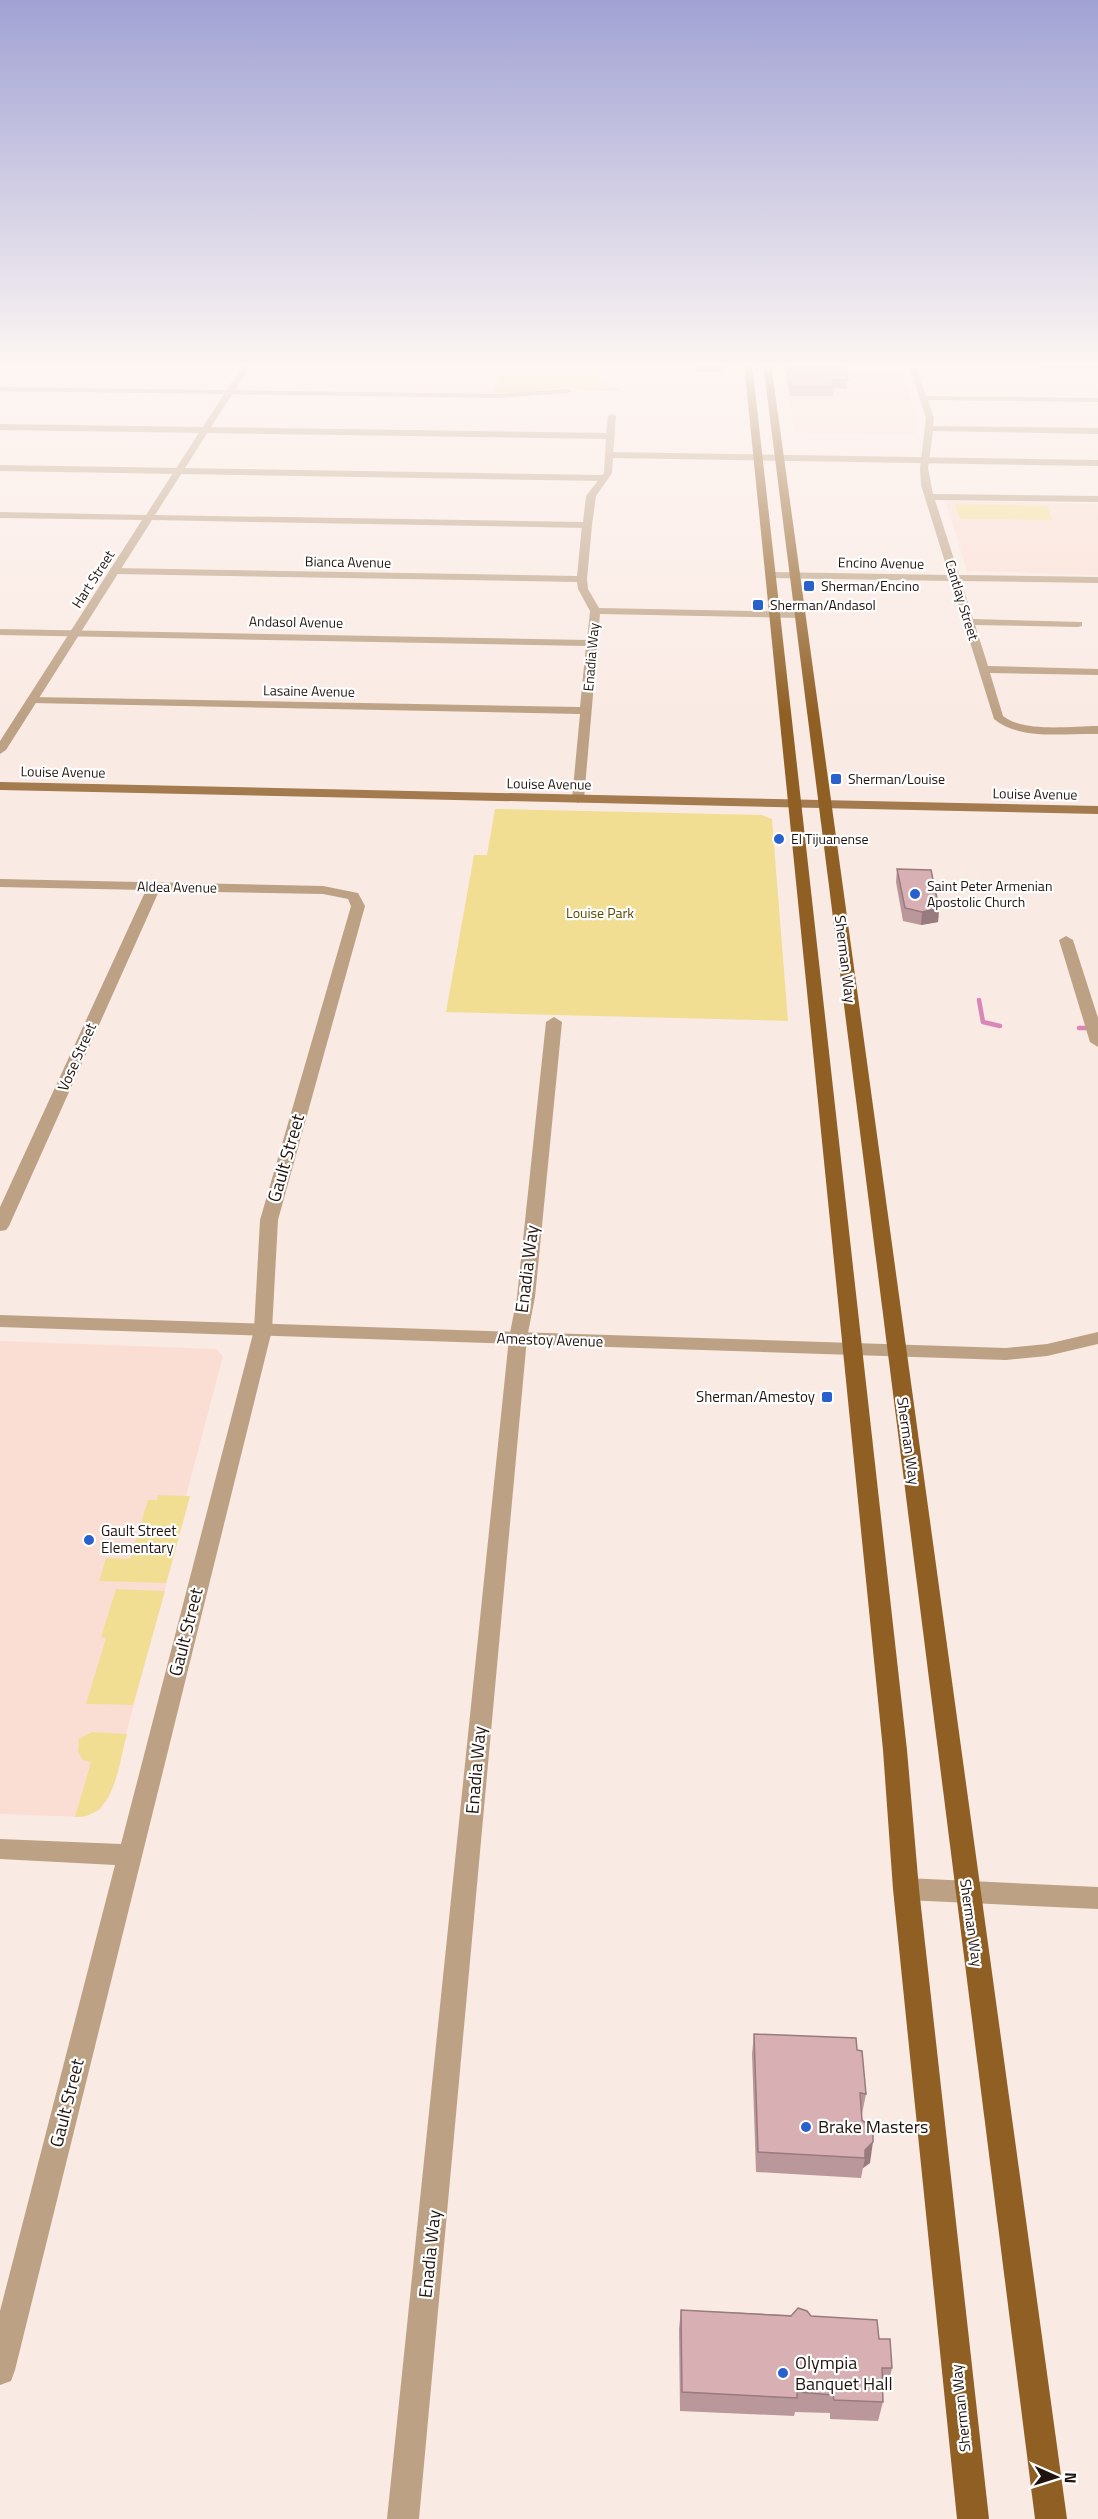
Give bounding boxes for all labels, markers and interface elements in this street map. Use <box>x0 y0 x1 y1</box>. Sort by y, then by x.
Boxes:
street label: Hart Street <box>66 546 119 612</box>
street label: Bianca Avenue <box>305 550 391 573</box>
street label: Encino Avenue <box>838 551 924 574</box>
street label: Cantlay Street <box>940 557 985 643</box>
place label: Sherman/Encino <box>821 575 919 596</box>
marker: Sherman/Encino <box>802 579 816 593</box>
place label: Sherman/Andasol <box>770 594 876 615</box>
marker: Sherman/Andasol <box>751 598 765 612</box>
street label: Andasol Avenue <box>249 610 343 633</box>
street label: Enadia Way <box>577 622 604 692</box>
street label: Lasaine Avenue <box>263 679 355 702</box>
street label: Louise Avenue <box>20 760 106 783</box>
place label: Sherman/Louise <box>848 768 945 789</box>
street label: Louise Avenue <box>506 772 592 795</box>
marker: Sherman/Louise <box>829 772 843 786</box>
street label: Louise Avenue <box>992 782 1078 805</box>
place label: El Tijuanense <box>791 828 869 849</box>
marker: El Tijuanense <box>772 832 786 846</box>
street label: Aldea Avenue <box>137 875 217 898</box>
place label: Saint Peter Armenian Apostolic Church <box>927 875 1052 912</box>
marker: Saint Peter Armenian Apostolic Church <box>908 887 922 901</box>
park label: Louise Park <box>566 902 634 923</box>
street label: Sherman Way <box>829 914 862 1004</box>
street label: Vose Street <box>51 1018 102 1095</box>
street label: Gault Street <box>260 1110 311 1205</box>
street label: Enadia Way <box>508 1223 545 1314</box>
street label: Amestoy Avenue <box>496 1326 604 1353</box>
place label: Sherman/Amestoy <box>696 1385 815 1408</box>
marker: Sherman/Amestoy <box>820 1390 834 1404</box>
street label: Sherman Way <box>891 1396 926 1486</box>
place label: Gault Street Elementary <box>101 1519 177 1559</box>
marker: Gault Street Elementary <box>82 1533 96 1547</box>
street label: Gault Street <box>161 1584 210 1679</box>
street label: Enadia Way <box>458 1724 493 1815</box>
street label: Sherman Way <box>954 1878 989 1968</box>
street label: Gault Street <box>42 2055 91 2150</box>
place label: Brake Masters <box>818 2113 928 2140</box>
marker: Brake Masters <box>799 2120 813 2134</box>
street label: Enadia Way <box>411 2208 448 2299</box>
place label: Olympia Banquet Hall <box>795 2349 893 2397</box>
street label: Sherman Way <box>944 2363 977 2453</box>
marker: Olympia Banquet Hall <box>776 2366 790 2380</box>
north arrow <box>1026 2447 1086 2507</box>
text: N <box>1059 2472 1083 2484</box>

